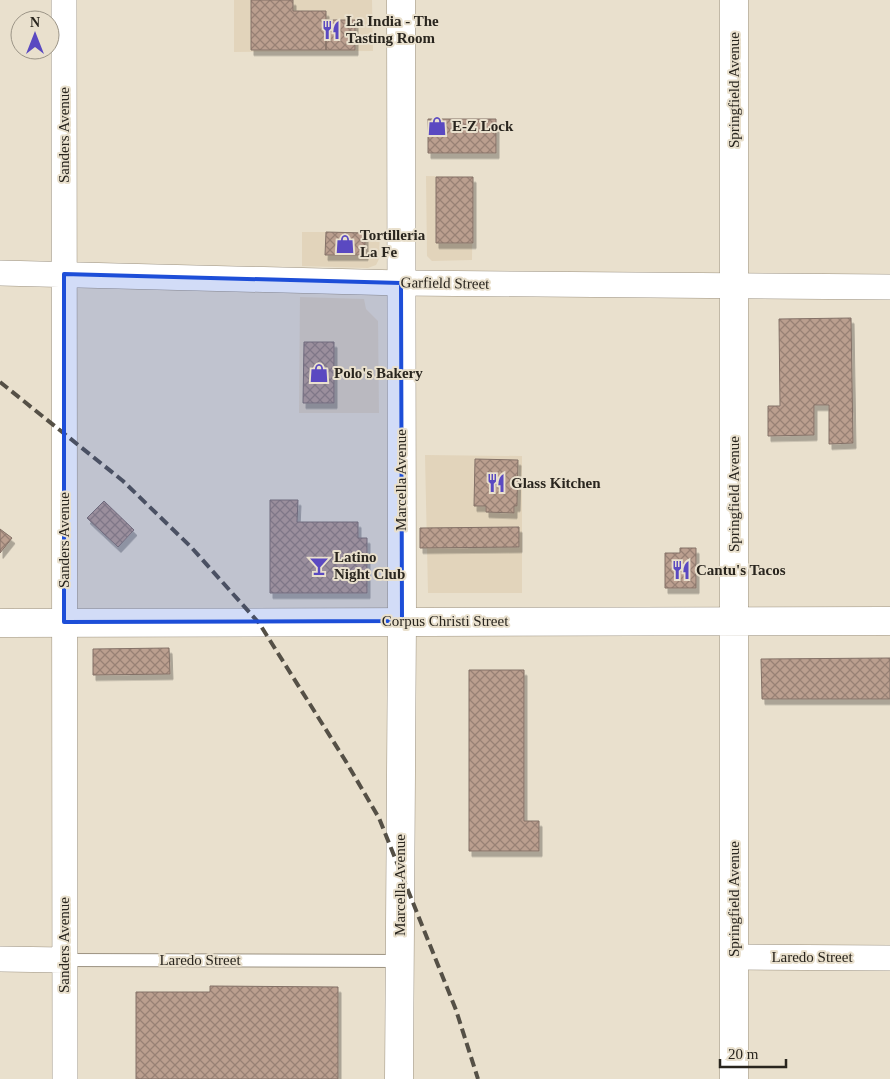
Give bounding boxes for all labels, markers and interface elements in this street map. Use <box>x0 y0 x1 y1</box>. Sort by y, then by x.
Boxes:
north arrow <box>10 10 60 60</box>
place label: La India - The Tasting Room <box>346 13 439 46</box>
text: N <box>30 15 40 30</box>
restaurant icon: La India - The Tasting Room <box>320 19 342 41</box>
street label: Springfield Avenue <box>726 32 742 148</box>
street label: Sanders Avenue <box>56 87 72 183</box>
shop icon: E-Z Lock <box>426 115 448 137</box>
place label: E-Z Lock <box>452 118 514 134</box>
place label: Tortilleria La Fe <box>360 227 426 260</box>
shop icon: Tortilleria La Fe <box>334 233 356 255</box>
street label: Garfield Street <box>401 274 490 292</box>
shop icon: Polo's Bakery <box>308 362 330 384</box>
place label: Polo's Bakery <box>334 365 423 381</box>
street label: Marcella Avenue <box>393 429 409 531</box>
street label: Springfield Avenue <box>726 436 742 552</box>
restaurant icon: Glass Kitchen <box>485 472 507 494</box>
place label: Glass Kitchen <box>511 475 601 491</box>
street label: Sanders Avenue <box>56 492 72 588</box>
place label: Latino Night Club <box>334 549 405 582</box>
bar icon: Latino Night Club <box>308 555 330 577</box>
restaurant icon: Cantu's Tacos <box>670 559 692 581</box>
place label: Cantu's Tacos <box>696 562 786 578</box>
street label: Corpus Christi Street <box>382 613 509 629</box>
street label: Marcella Avenue <box>392 834 408 936</box>
street label: Springfield Avenue <box>726 841 742 957</box>
street label: Sanders Avenue <box>56 897 72 993</box>
street label: Laredo Street <box>771 949 853 965</box>
street label: Laredo Street <box>159 952 241 968</box>
scale bar <box>720 1036 786 1068</box>
text: 20 m <box>728 1046 759 1062</box>

